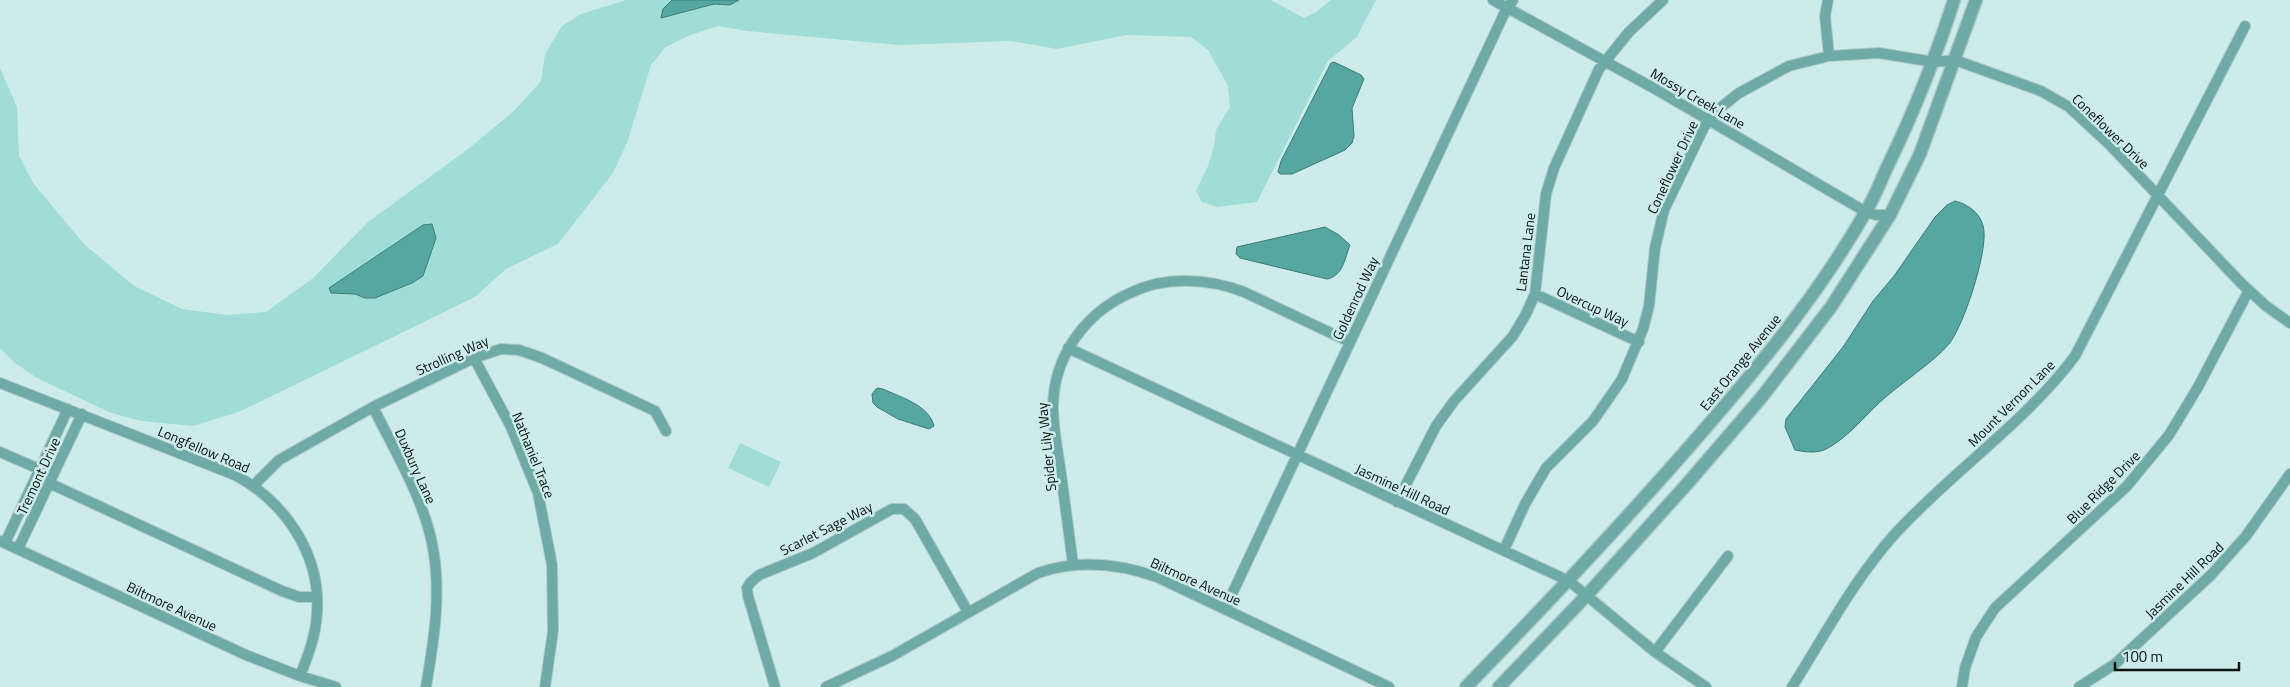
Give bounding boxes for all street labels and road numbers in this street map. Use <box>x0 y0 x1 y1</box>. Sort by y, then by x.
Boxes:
street label: Mossy Creek Lane <box>1647 62 1749 134</box>
street label: Coneflower Drive <box>2067 88 2155 174</box>
street label: Coneflower Drive <box>1641 117 1703 217</box>
street label: Lantana Lane <box>1510 211 1540 293</box>
street label: Goldenrod Way <box>1327 253 1384 343</box>
street label: Overcup Way <box>1553 280 1633 332</box>
street label: East Orange Avenue <box>1694 309 1786 415</box>
street label: Strolling Way <box>412 330 492 380</box>
street label: Mount Vernon Lane <box>1963 355 2059 451</box>
street label: Spider Lily Way <box>1031 401 1061 492</box>
street label: Nathaniel Trace <box>507 409 561 501</box>
street label: Longfellow Road <box>155 420 253 478</box>
street label: Duxbury Lane <box>390 425 442 507</box>
street label: Tremont Drive <box>11 434 65 518</box>
street label: Blue Ridge Drive <box>2061 445 2145 529</box>
street label: Jasmine Hill Road <box>1352 458 1454 520</box>
street label: Scarlet Sage Way <box>776 495 876 560</box>
street label: Jasmine Hill Road <box>2140 537 2228 623</box>
street label: Biltmore Avenue <box>1147 552 1245 610</box>
street label: Biltmore Avenue <box>123 576 221 636</box>

